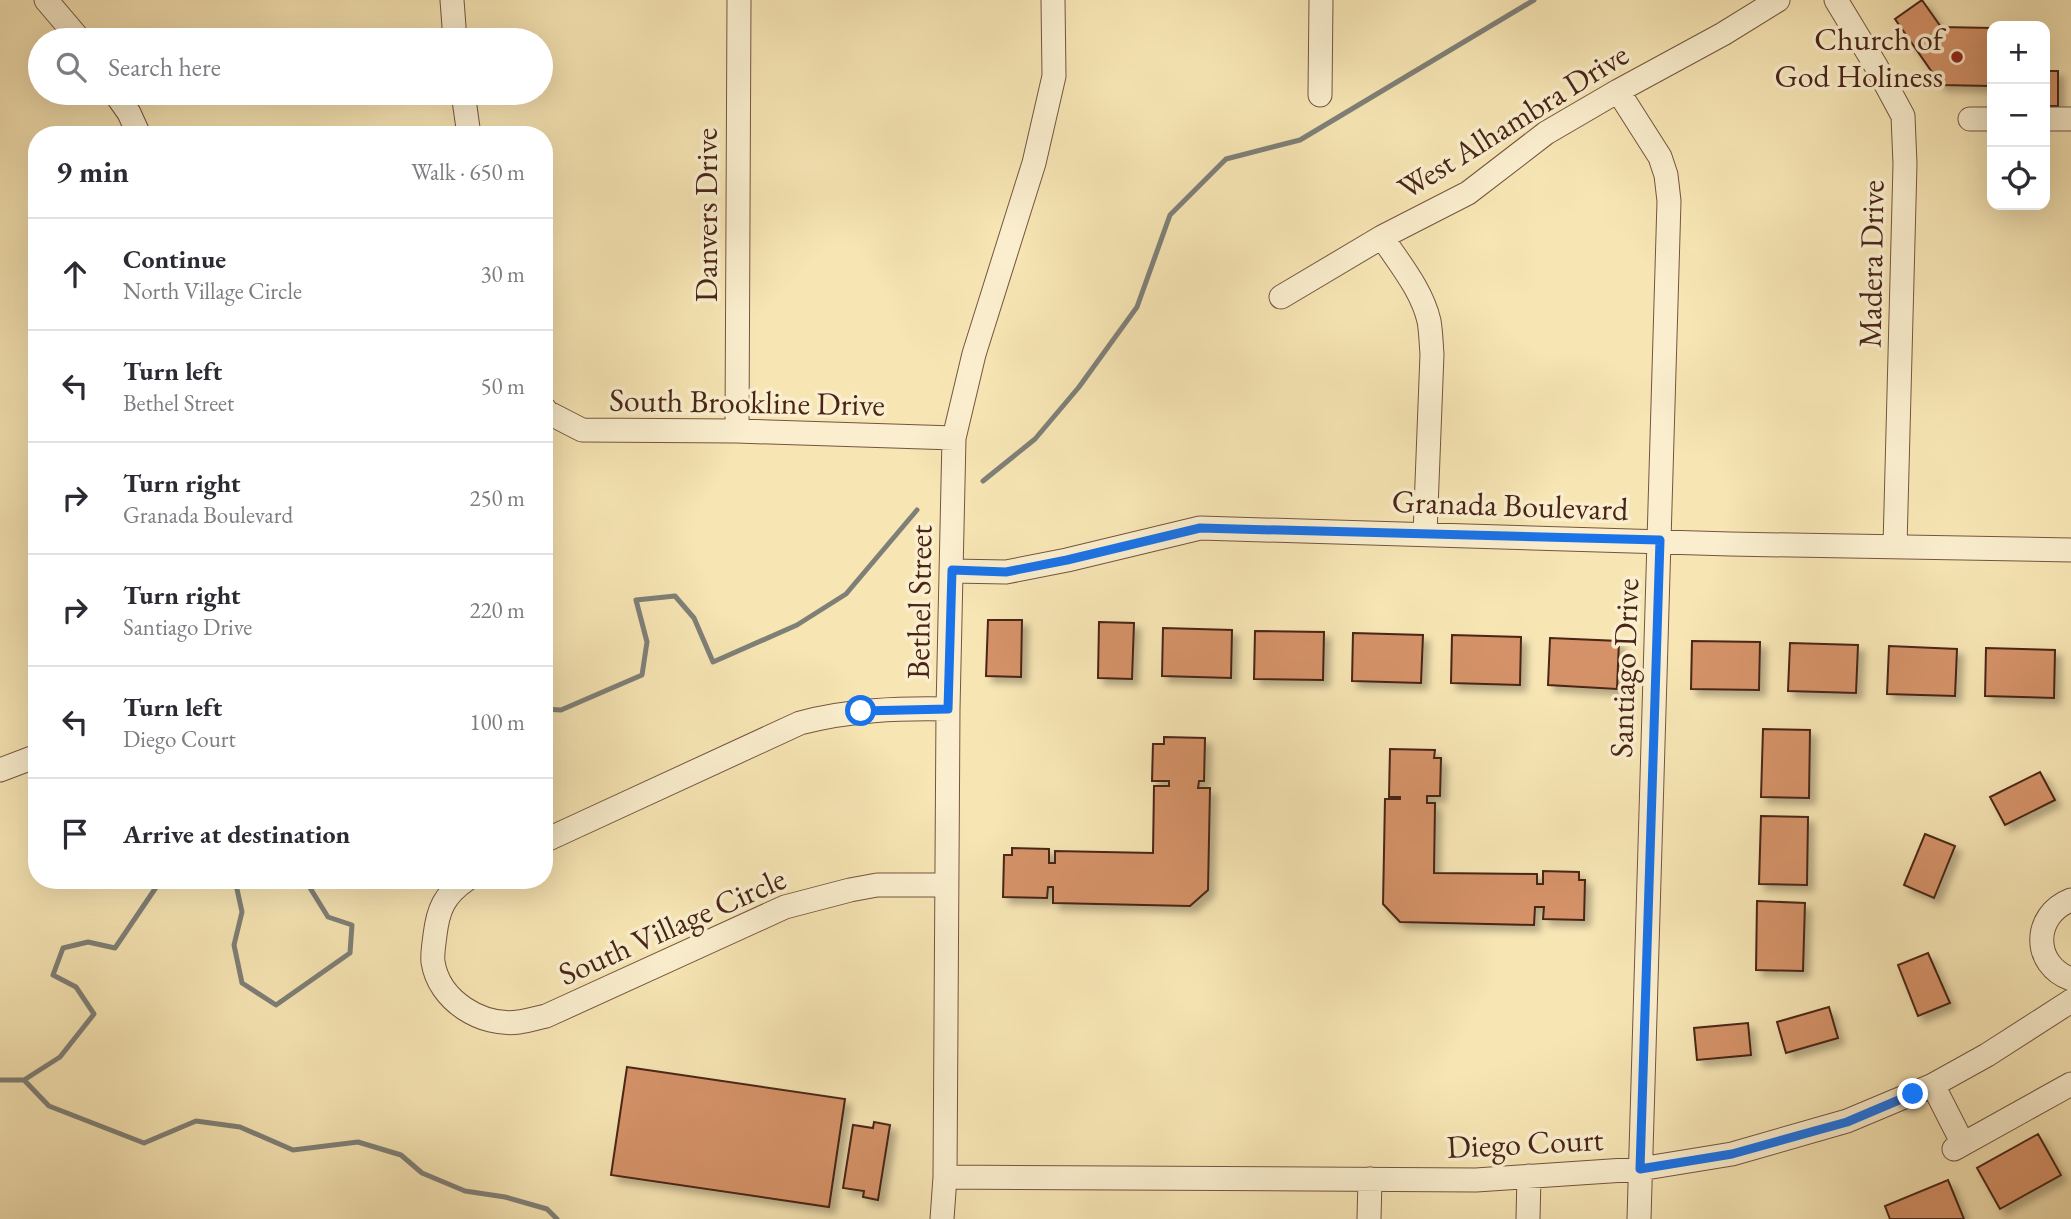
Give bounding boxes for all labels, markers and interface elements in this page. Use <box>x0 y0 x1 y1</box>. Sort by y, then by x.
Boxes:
place label: Church of God Holiness <box>1774 18 1947 97</box>
map controls <box>1987 21 2050 210</box>
button: + <box>1987 21 2050 84</box>
search box <box>28 28 553 105</box>
street label: West Alhambra Drive <box>1390 33 1636 209</box>
icon: search <box>52 48 90 86</box>
marker: Church of God Holiness <box>1949 49 1965 65</box>
text: Search here <box>108 50 221 84</box>
button: − <box>1987 84 2050 147</box>
street label: Danvers Drive <box>685 128 727 302</box>
button: locate <box>1987 147 2050 210</box>
text: 9 min <box>56 152 129 191</box>
text: Walk · 650 m <box>411 157 525 187</box>
street label: Madera Drive <box>1849 180 1893 348</box>
text: Continue <box>123 242 226 276</box>
icon: ahead <box>56 255 94 293</box>
text: 30 m <box>480 259 525 289</box>
text: North Village Circle <box>123 276 302 306</box>
text: Turn left <box>123 354 222 388</box>
icon: left <box>56 367 94 405</box>
text: 50 m <box>480 371 525 401</box>
street label: South Brookline Drive <box>609 379 885 425</box>
text: Bethel Street <box>123 388 234 418</box>
text: Turn right <box>123 466 241 500</box>
icon: right <box>56 479 94 517</box>
street label: Granada Boulevard <box>1391 480 1630 530</box>
text: 250 m <box>469 483 525 513</box>
text: Granada Boulevard <box>123 500 293 530</box>
street label: Bethel Street <box>897 524 941 680</box>
street label: Santiago Drive <box>1600 577 1648 759</box>
text: Turn right <box>123 578 241 612</box>
icon: right <box>56 591 94 629</box>
text: 220 m <box>469 595 525 625</box>
text: Santiago Drive <box>123 612 252 642</box>
text: Turn left <box>123 690 222 724</box>
route start <box>845 695 876 726</box>
icon: left <box>56 703 94 741</box>
text: 100 m <box>469 707 525 737</box>
text: Diego Court <box>123 724 236 754</box>
icon: arrive <box>56 815 94 853</box>
text: Arrive at destination <box>123 817 350 851</box>
street label: South Village Circle <box>552 857 792 995</box>
route end <box>1897 1078 1928 1109</box>
street label: Diego Court <box>1446 1118 1604 1168</box>

